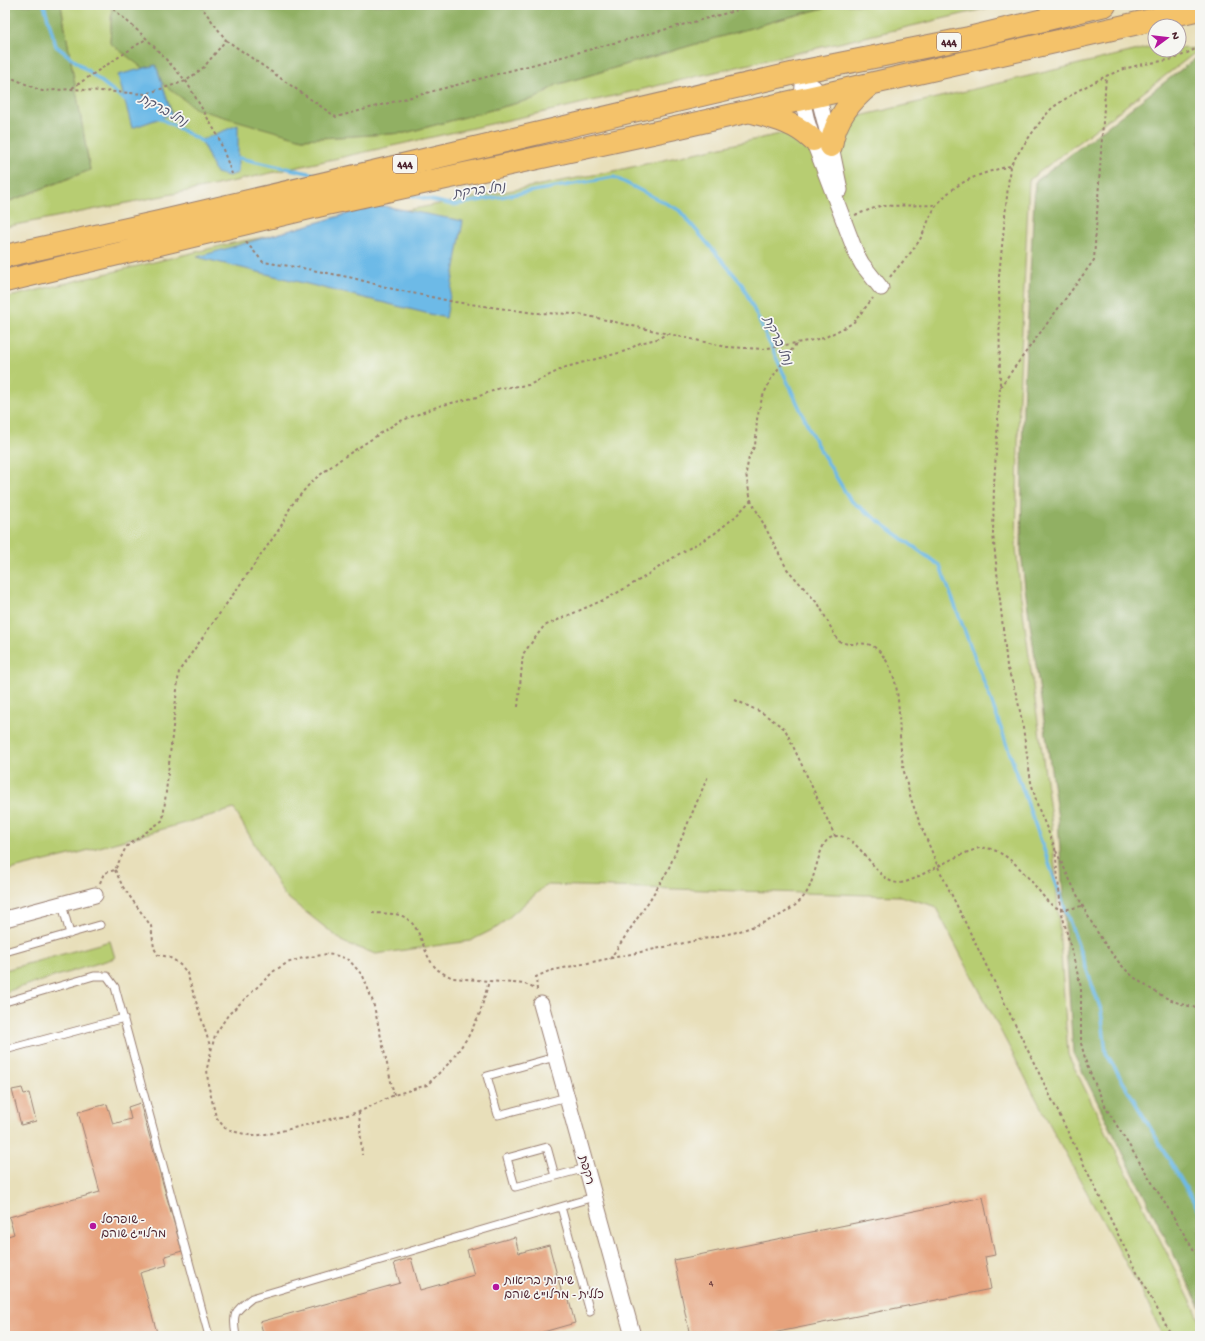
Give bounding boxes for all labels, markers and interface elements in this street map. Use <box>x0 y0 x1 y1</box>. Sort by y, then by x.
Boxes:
north arrow <box>1147 18 1187 58</box>
text: N <box>1168 31 1181 41</box>
road number: 444 <box>937 33 961 51</box>
water label: נחל ברקת <box>135 91 191 131</box>
road number: 444 <box>393 155 417 173</box>
water label: נחל ברקת <box>451 179 508 203</box>
water label: נחל ברקת <box>758 313 796 369</box>
street label: רקפת <box>574 1153 596 1187</box>
place label: שופרסל - מרלו"ג שוהם <box>101 1213 166 1242</box>
marker: שופרסל - מרלו"ג שוהם <box>88 1221 98 1231</box>
place label: שירותי בריאות כללית - מרלו"ג שוהם <box>503 1275 604 1303</box>
house number: 4 <box>709 1278 714 1290</box>
marker: שירותי בריאות כללית - מרלו"ג שוהם <box>491 1282 501 1292</box>

